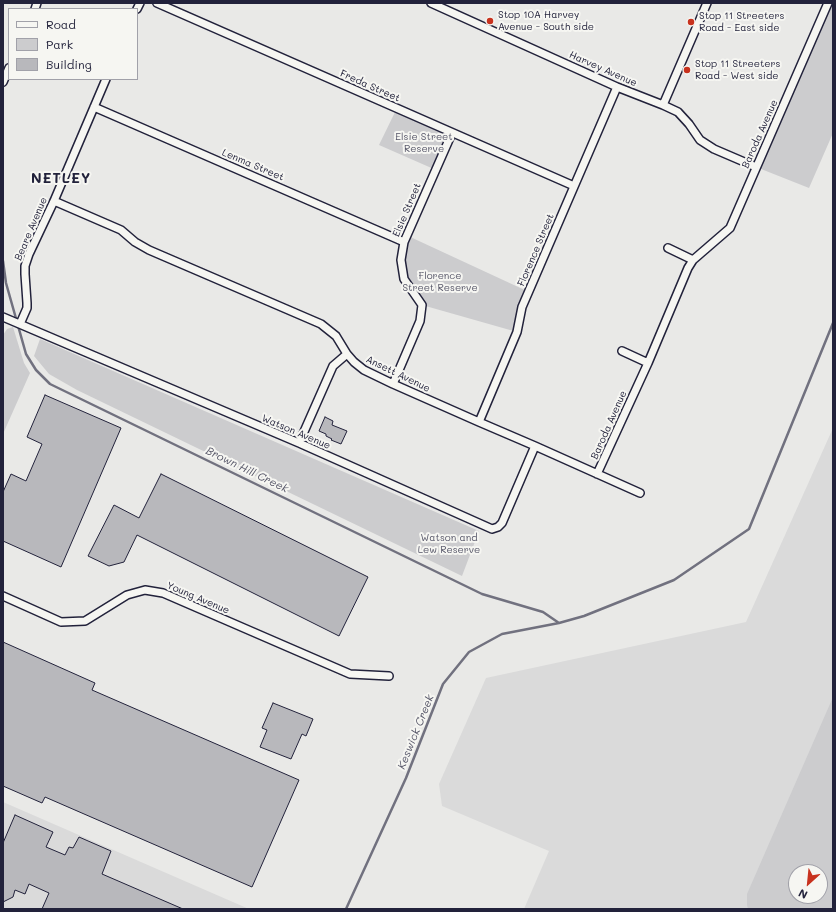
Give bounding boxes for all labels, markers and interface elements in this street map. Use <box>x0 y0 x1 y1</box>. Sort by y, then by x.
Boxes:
legend <box>8 8 138 80</box>
place label: Stop 10A Harvey Avenue - South side <box>498 9 594 32</box>
place label: Stop 11 Streeters Road - East side <box>699 10 784 34</box>
text: Road <box>46 16 76 32</box>
marker: Stop 10A Harvey Avenue - South side <box>485 16 495 26</box>
marker: Stop 11 Streeters Road - East side <box>686 17 696 27</box>
text: Park <box>46 36 73 52</box>
street label: Harvey Avenue <box>567 49 639 89</box>
text: Building <box>46 56 92 72</box>
place label: Stop 11 Streeters Road - West side <box>695 58 780 82</box>
marker: Stop 11 Streeters Road - West side <box>682 65 692 75</box>
street label: Freda Street <box>338 67 402 105</box>
street label: Baroda Avenue <box>740 98 780 170</box>
park label: Elsie Street Reserve <box>395 131 453 154</box>
street label: Lenma Street <box>220 147 286 183</box>
district label: NETLEY <box>31 171 91 187</box>
street label: Elsie Street <box>390 181 424 239</box>
street label: Beare Avenue <box>12 196 50 262</box>
street label: Florence Street <box>515 212 557 288</box>
park label: Florence Street Reserve <box>402 270 478 294</box>
street label: Ansett Avenue <box>364 353 432 395</box>
street label: Baroda Avenue <box>589 389 629 461</box>
street label: Watson Avenue <box>260 412 332 452</box>
water label: Brown Hill Creek <box>204 444 290 496</box>
park label: Watson and Lew Reserve <box>418 532 480 556</box>
street label: Young Avenue <box>165 579 231 617</box>
water label: Keswick Creek <box>395 693 437 771</box>
north arrow <box>788 864 828 904</box>
text: N <box>796 886 810 903</box>

